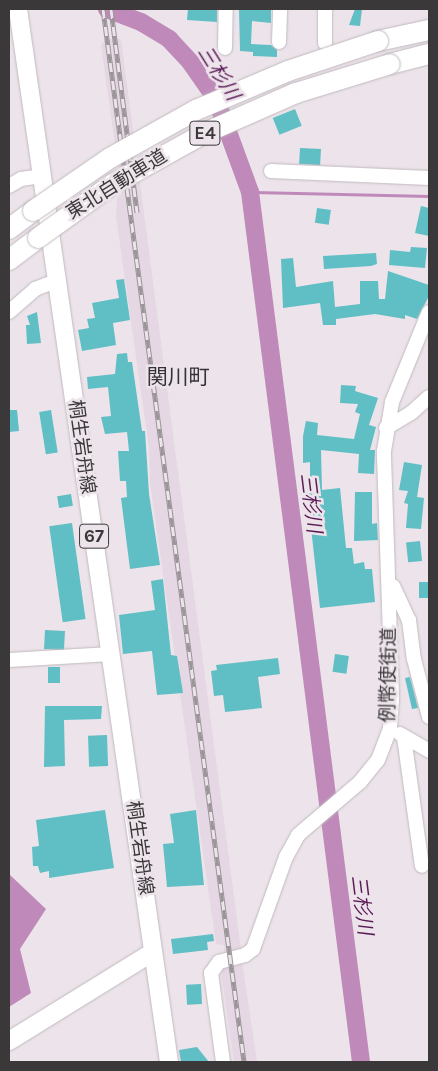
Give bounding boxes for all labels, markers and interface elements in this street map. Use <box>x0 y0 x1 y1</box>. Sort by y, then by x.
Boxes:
water label: 三杉川 <box>193 41 245 105</box>
road number: E4 <box>189 118 221 148</box>
street label: 東北自動車道 <box>63 145 171 225</box>
district label: 関川町 <box>147 364 209 390</box>
street label: 桐生岩舟線 <box>63 398 99 496</box>
water label: 三杉川 <box>295 472 327 534</box>
road number: 67 <box>79 520 109 552</box>
street label: 例幣使街道 <box>377 627 401 723</box>
street label: 桐生岩舟線 <box>121 799 157 897</box>
water label: 三杉川 <box>346 874 378 936</box>

